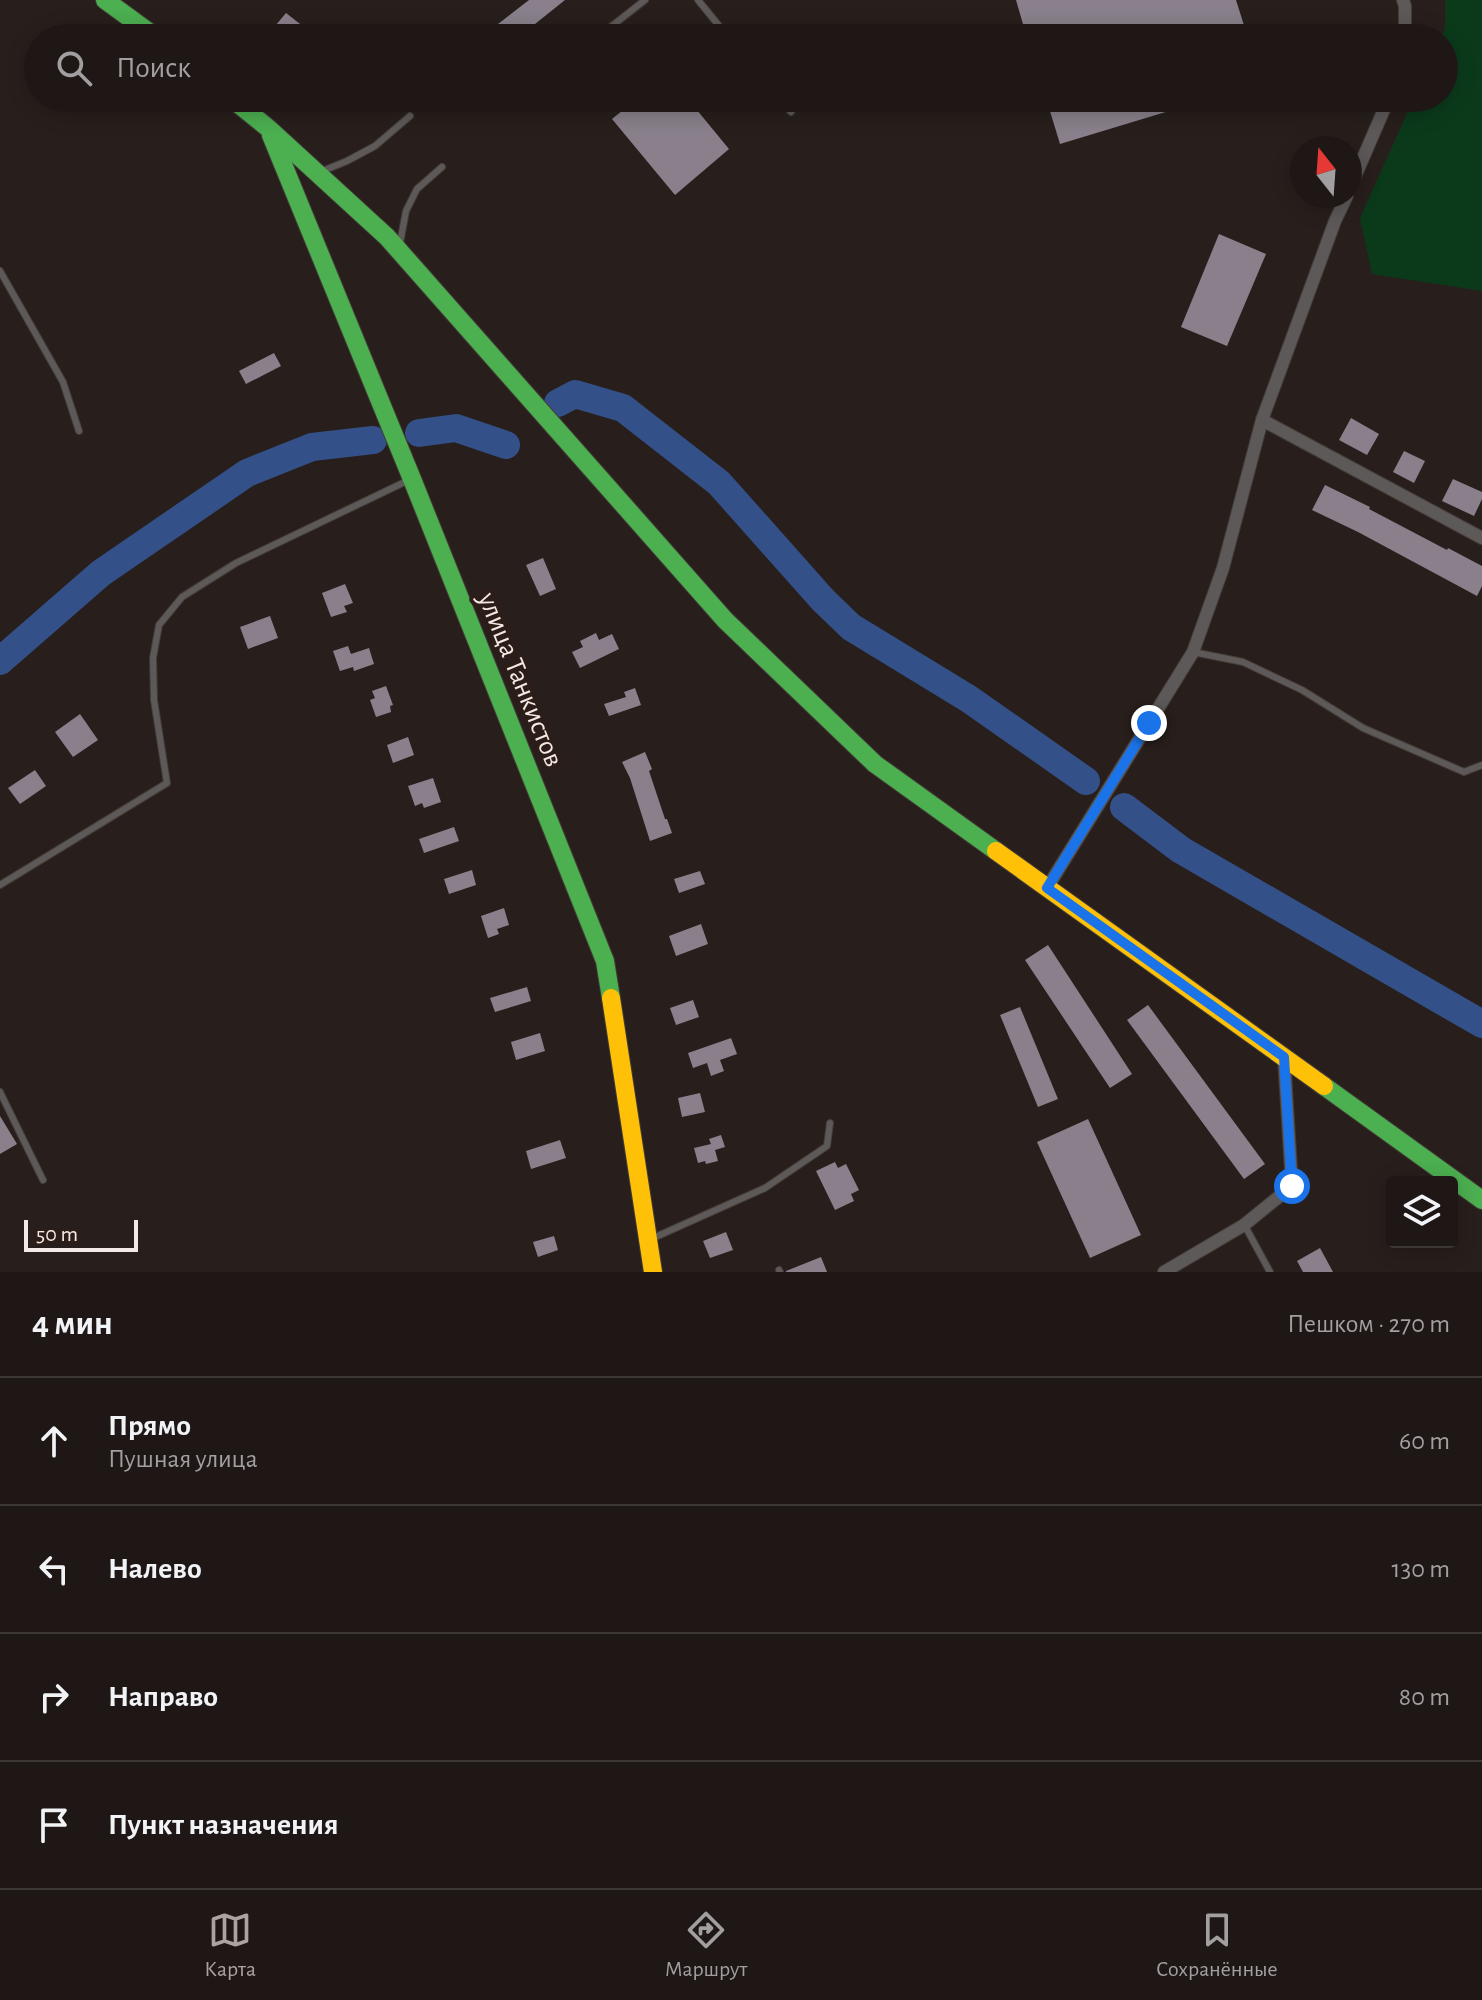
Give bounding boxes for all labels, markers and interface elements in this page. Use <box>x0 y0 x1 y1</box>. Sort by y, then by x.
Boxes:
search box <box>24 24 1458 112</box>
icon: search <box>52 46 96 90</box>
text: Поиск <box>116 53 191 83</box>
north arrow <box>1290 136 1362 208</box>
street label: улица Танкистов <box>472 588 568 771</box>
route end <box>1131 705 1167 741</box>
route start <box>1274 1168 1310 1204</box>
map controls <box>1386 1176 1458 1248</box>
button: layers <box>1386 1176 1458 1248</box>
scale bar <box>24 1216 138 1252</box>
text: 50 m <box>36 1223 78 1245</box>
text: 4 мин <box>32 1307 113 1341</box>
text: Пешком · 270 m <box>1287 1311 1450 1337</box>
text: Прямо <box>108 1411 191 1441</box>
icon: ahead <box>32 1419 76 1463</box>
text: 60 m <box>1399 1428 1450 1454</box>
text: Пушная улица <box>108 1446 258 1472</box>
icon: left <box>32 1547 76 1591</box>
text: Налево <box>108 1554 202 1584</box>
text: 130 m <box>1392 1556 1450 1582</box>
icon: right <box>32 1675 76 1719</box>
text: Направо <box>108 1682 218 1712</box>
text: 80 m <box>1399 1684 1450 1710</box>
icon: arrive <box>32 1803 76 1847</box>
text: Пункт назначения <box>108 1810 339 1840</box>
tab: Карта <box>204 1908 256 1982</box>
tab: Маршрут <box>665 1908 747 1982</box>
tab: Сохранённые <box>1156 1908 1278 1982</box>

